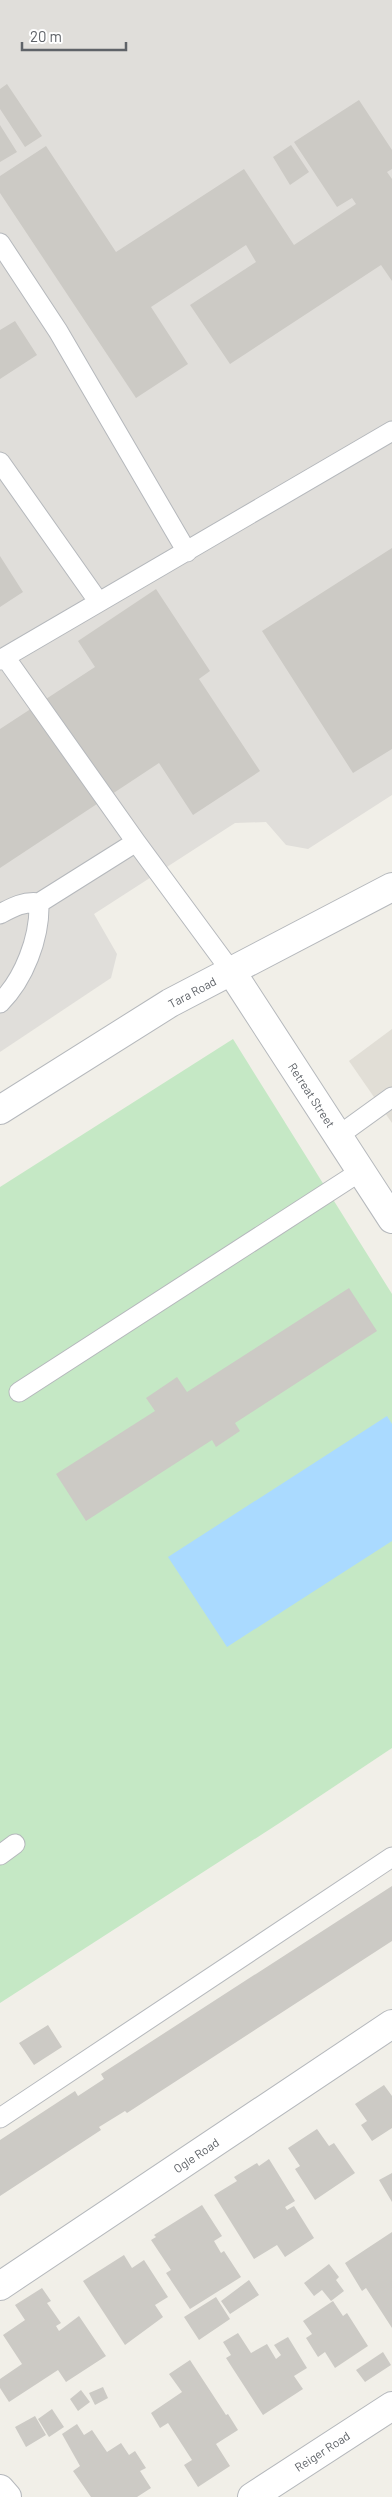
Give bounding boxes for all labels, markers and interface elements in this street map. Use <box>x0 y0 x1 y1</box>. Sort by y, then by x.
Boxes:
scale bar <box>22 20 126 52</box>
text: 20 m <box>30 27 62 45</box>
street label: Tara Road <box>166 974 218 1010</box>
street label: Retreat Street <box>286 1060 338 1130</box>
street label: Ogle Road <box>171 2135 221 2175</box>
street label: Reiger Road <box>292 2428 352 2474</box>

